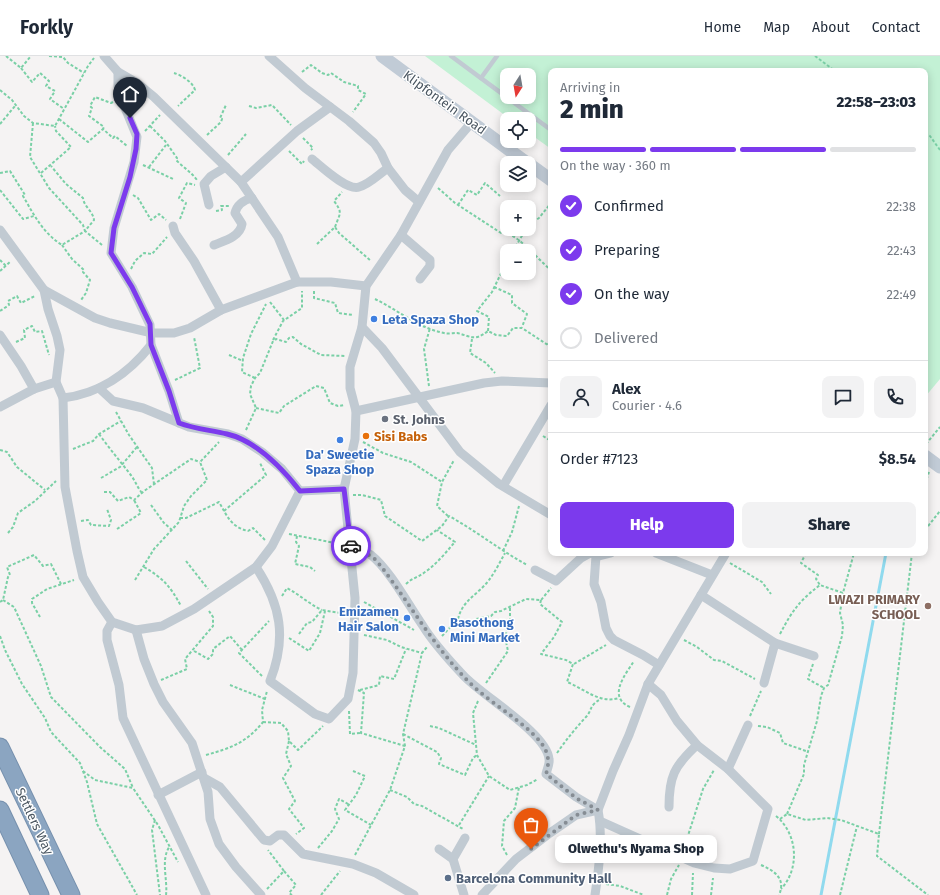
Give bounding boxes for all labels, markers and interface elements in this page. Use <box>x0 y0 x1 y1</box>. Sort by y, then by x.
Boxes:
text: Forkly <box>20 16 73 39</box>
text: Home <box>704 19 741 36</box>
text: Map <box>763 19 790 36</box>
text: About <box>812 19 850 36</box>
text: Contact <box>872 19 920 36</box>
street label: Klipfontein Road <box>400 67 489 137</box>
north arrow <box>500 68 536 104</box>
map controls <box>500 68 536 280</box>
pin <box>113 77 147 118</box>
text: Arriving in <box>560 80 620 95</box>
icon: home <box>119 83 141 105</box>
text: 22:58–23:03 <box>836 93 916 111</box>
text: 2 min <box>560 94 624 125</box>
button: locate <box>500 112 536 148</box>
button: layers <box>500 156 536 192</box>
text: On the way · 360 m <box>560 158 671 173</box>
icon: check <box>560 195 582 217</box>
text: Confirmed <box>594 197 664 215</box>
text: 22:38 <box>886 199 916 214</box>
button: + <box>500 200 536 236</box>
icon: check <box>560 239 582 261</box>
text: Preparing <box>594 241 659 259</box>
text: 22:43 <box>887 243 916 258</box>
button: − <box>500 244 536 280</box>
icon: check <box>560 283 582 305</box>
text: On the way <box>594 285 669 303</box>
text: 22:49 <box>887 287 916 302</box>
place label: Leta Spaza Shop <box>382 312 479 327</box>
marker: Leta Spaza Shop <box>369 314 379 324</box>
text: Delivered <box>594 329 658 347</box>
button: person <box>560 376 602 418</box>
button: chat <box>822 376 864 418</box>
button: phone <box>874 376 916 418</box>
text: Alex <box>612 380 641 398</box>
text: Courier · 4.6 <box>612 398 682 413</box>
place label: St. Johns <box>393 412 445 427</box>
marker: St. Johns <box>380 414 390 424</box>
place label: Sisi Babs <box>374 429 428 444</box>
marker: Sisi Babs <box>361 431 371 441</box>
marker: Da' Sweetie Spaza Shop <box>335 435 345 445</box>
place label: Da' Sweetie Spaza Shop <box>306 447 374 477</box>
text: Order #7123 <box>560 450 638 468</box>
text: $8.54 <box>879 450 916 468</box>
button: Help <box>560 502 734 548</box>
button: Share <box>742 502 916 548</box>
courier <box>331 526 371 566</box>
icon: car <box>340 535 362 557</box>
place label: LWAZI PRIMARY SCHOOL <box>828 592 920 622</box>
marker: LWAZI PRIMARY SCHOOL <box>923 601 933 611</box>
place label: Emizamen Hair Salon <box>338 604 399 634</box>
marker: Emizamen Hair Salon <box>402 613 412 623</box>
place label: Basothong Mini Market <box>450 615 521 645</box>
marker: Basothong Mini Market <box>437 624 447 634</box>
street label: Settlers Way <box>12 785 57 858</box>
pin <box>514 808 548 849</box>
icon: bag <box>520 814 542 836</box>
callout: Olwethu's Nyama Shop <box>555 835 717 863</box>
text: Olwethu's Nyama Shop <box>568 841 704 856</box>
place label: Barcelona Community Hall <box>456 871 612 886</box>
marker: Barcelona Community Hall <box>443 873 453 883</box>

